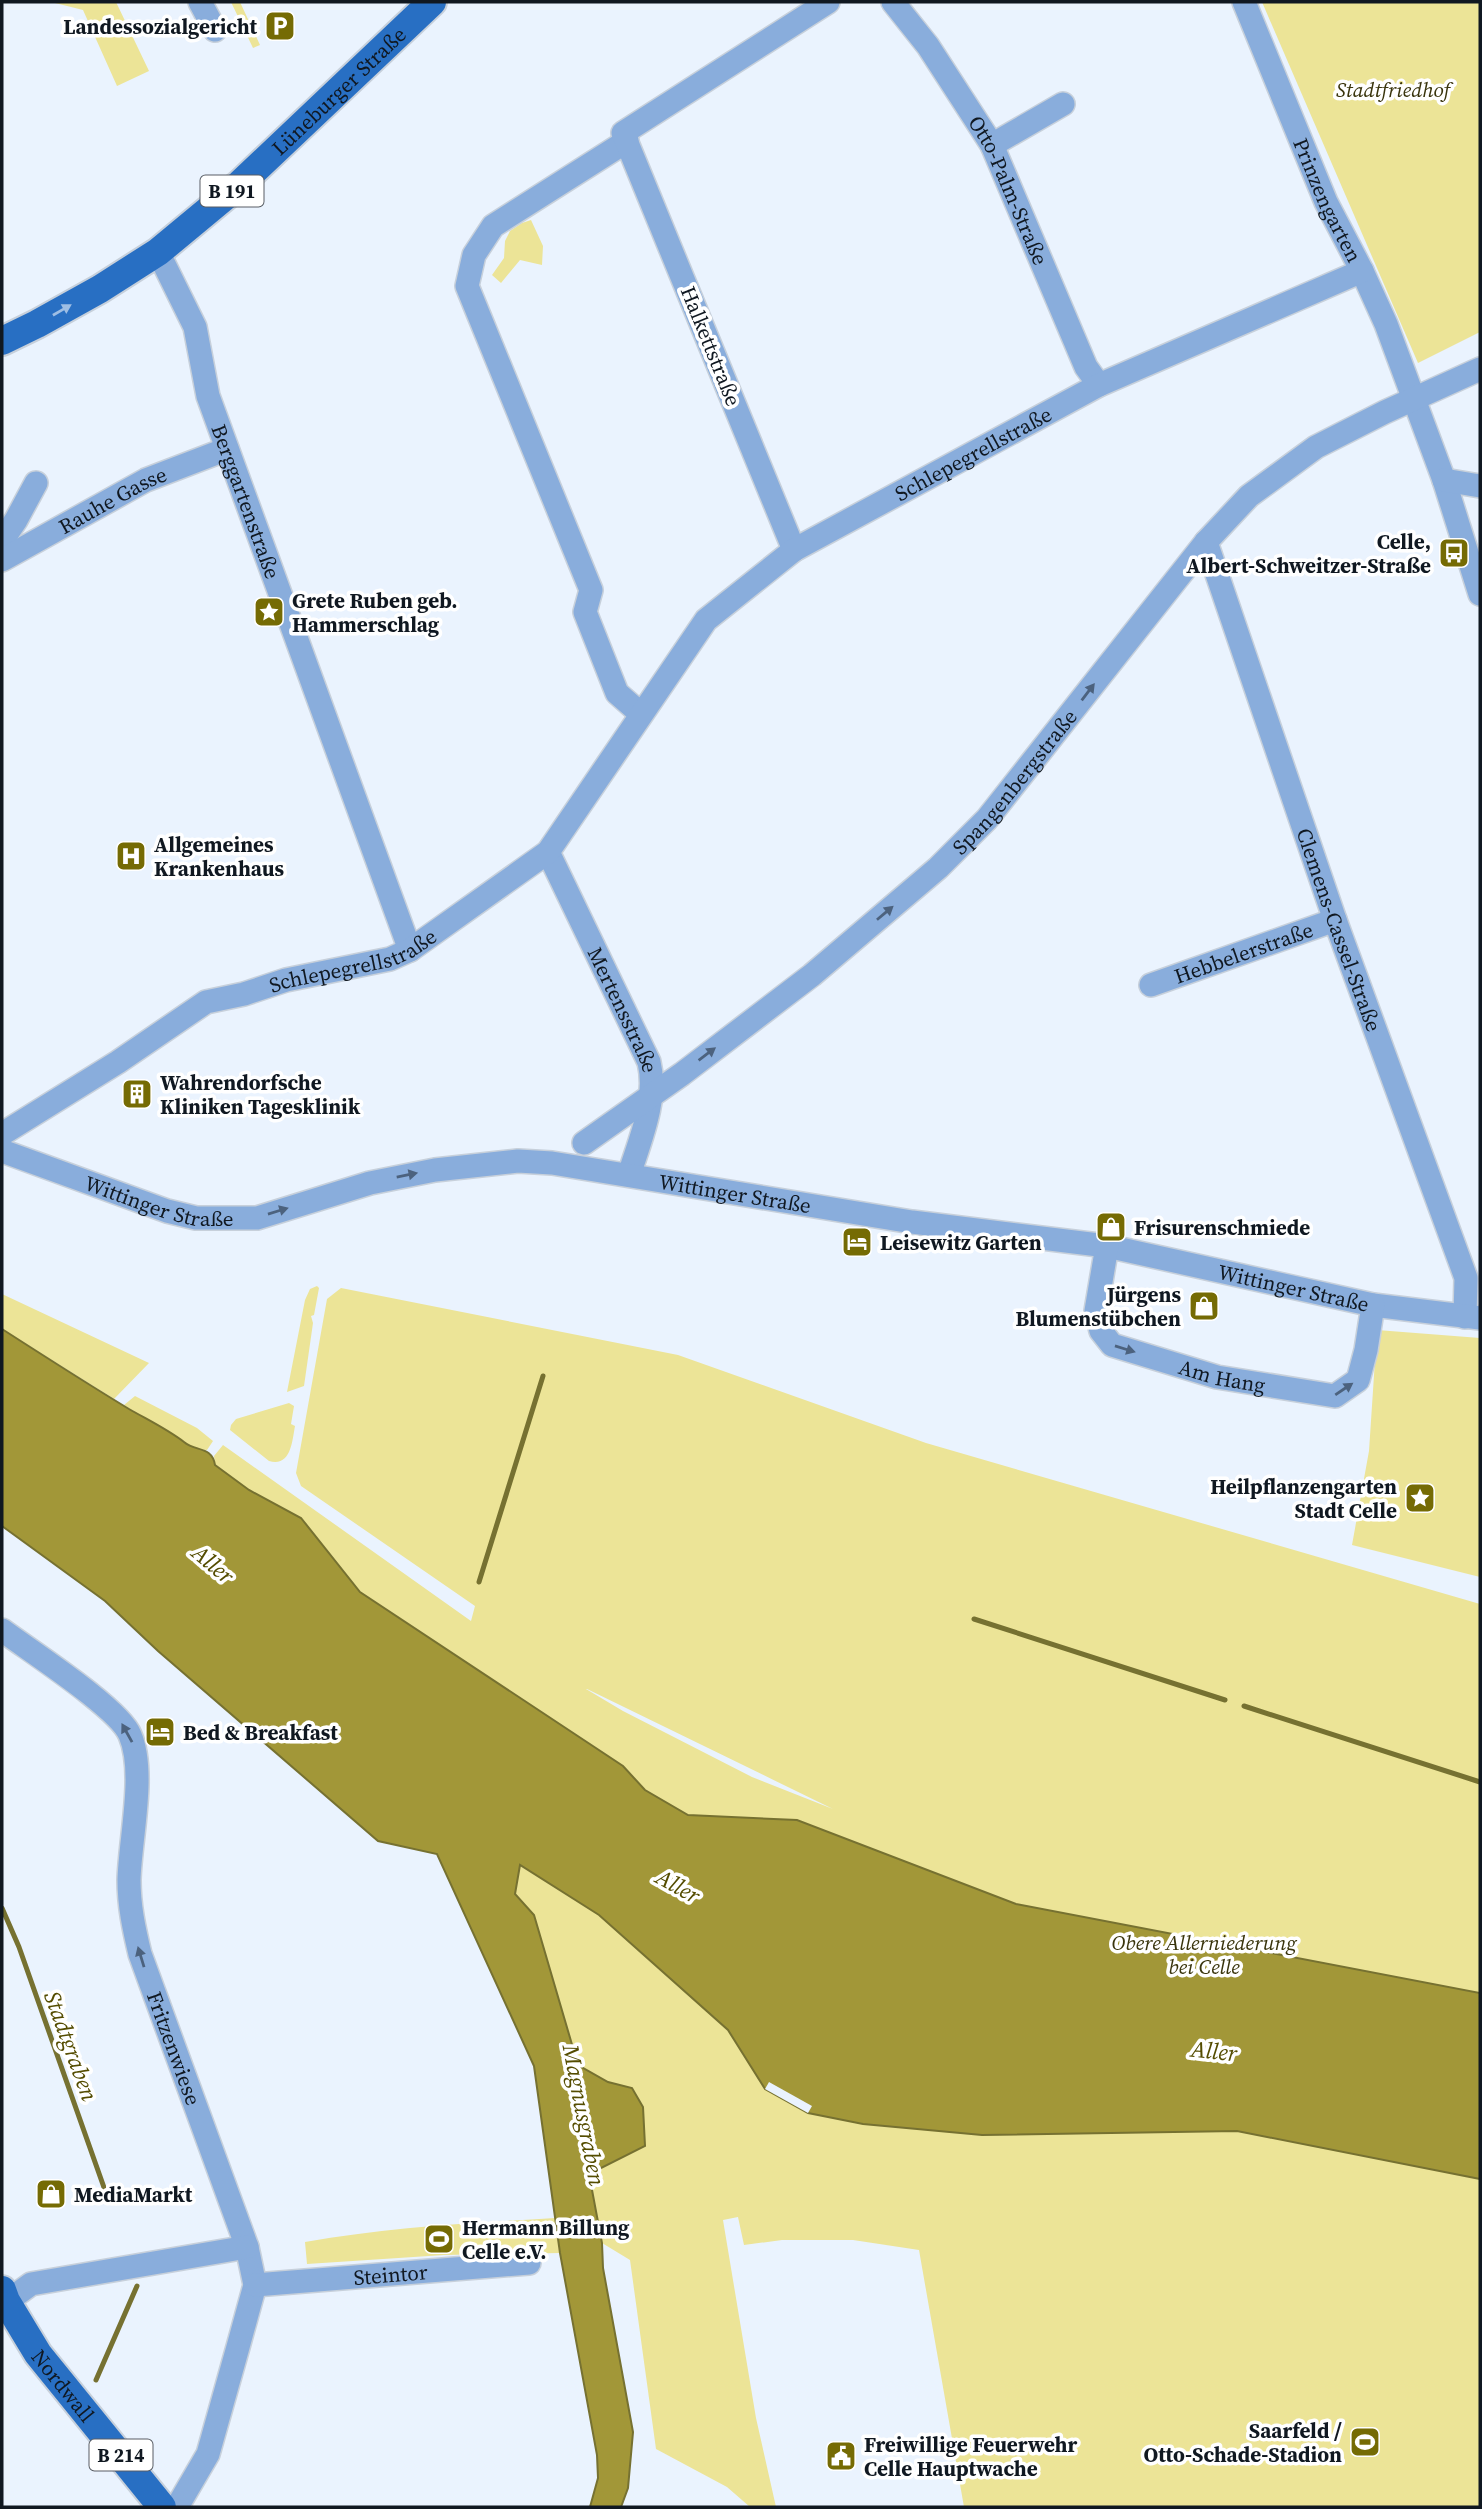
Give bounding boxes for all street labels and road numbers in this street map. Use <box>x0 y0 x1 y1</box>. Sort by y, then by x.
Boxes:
street label: Lüneburger Straße <box>265 20 412 162</box>
street label: Otto-Palm-Straße <box>962 109 1056 269</box>
street label: Prinzengarten <box>1287 134 1369 267</box>
road number: B 191 <box>201 176 264 206</box>
street label: Halkettstraße <box>674 282 748 410</box>
street label: Schlepegrellstraße <box>889 399 1056 507</box>
street label: Berggartenstraße <box>205 420 288 583</box>
street label: Rauhe Gasse <box>53 459 171 540</box>
street label: Spangenbergstraße <box>945 703 1083 861</box>
street label: Clemens-Cassel-Straße <box>1290 824 1389 1035</box>
street label: Hebbelerstraße <box>1170 914 1317 990</box>
street label: Schlepegrellstraße <box>265 921 442 999</box>
street label: Mertensstraße <box>581 942 665 1075</box>
street label: Wittinger Straße <box>657 1166 813 1220</box>
street label: Wittinger Straße <box>81 1168 234 1233</box>
street label: Wittinger Straße <box>1215 1257 1372 1318</box>
street label: Am Hang <box>1175 1352 1268 1399</box>
street label: Fritzenwiese <box>140 1987 208 2109</box>
street label: Steintor <box>352 2257 429 2292</box>
street label: Nordwall <box>25 2343 102 2428</box>
road number: B 214 <box>90 2440 152 2470</box>

